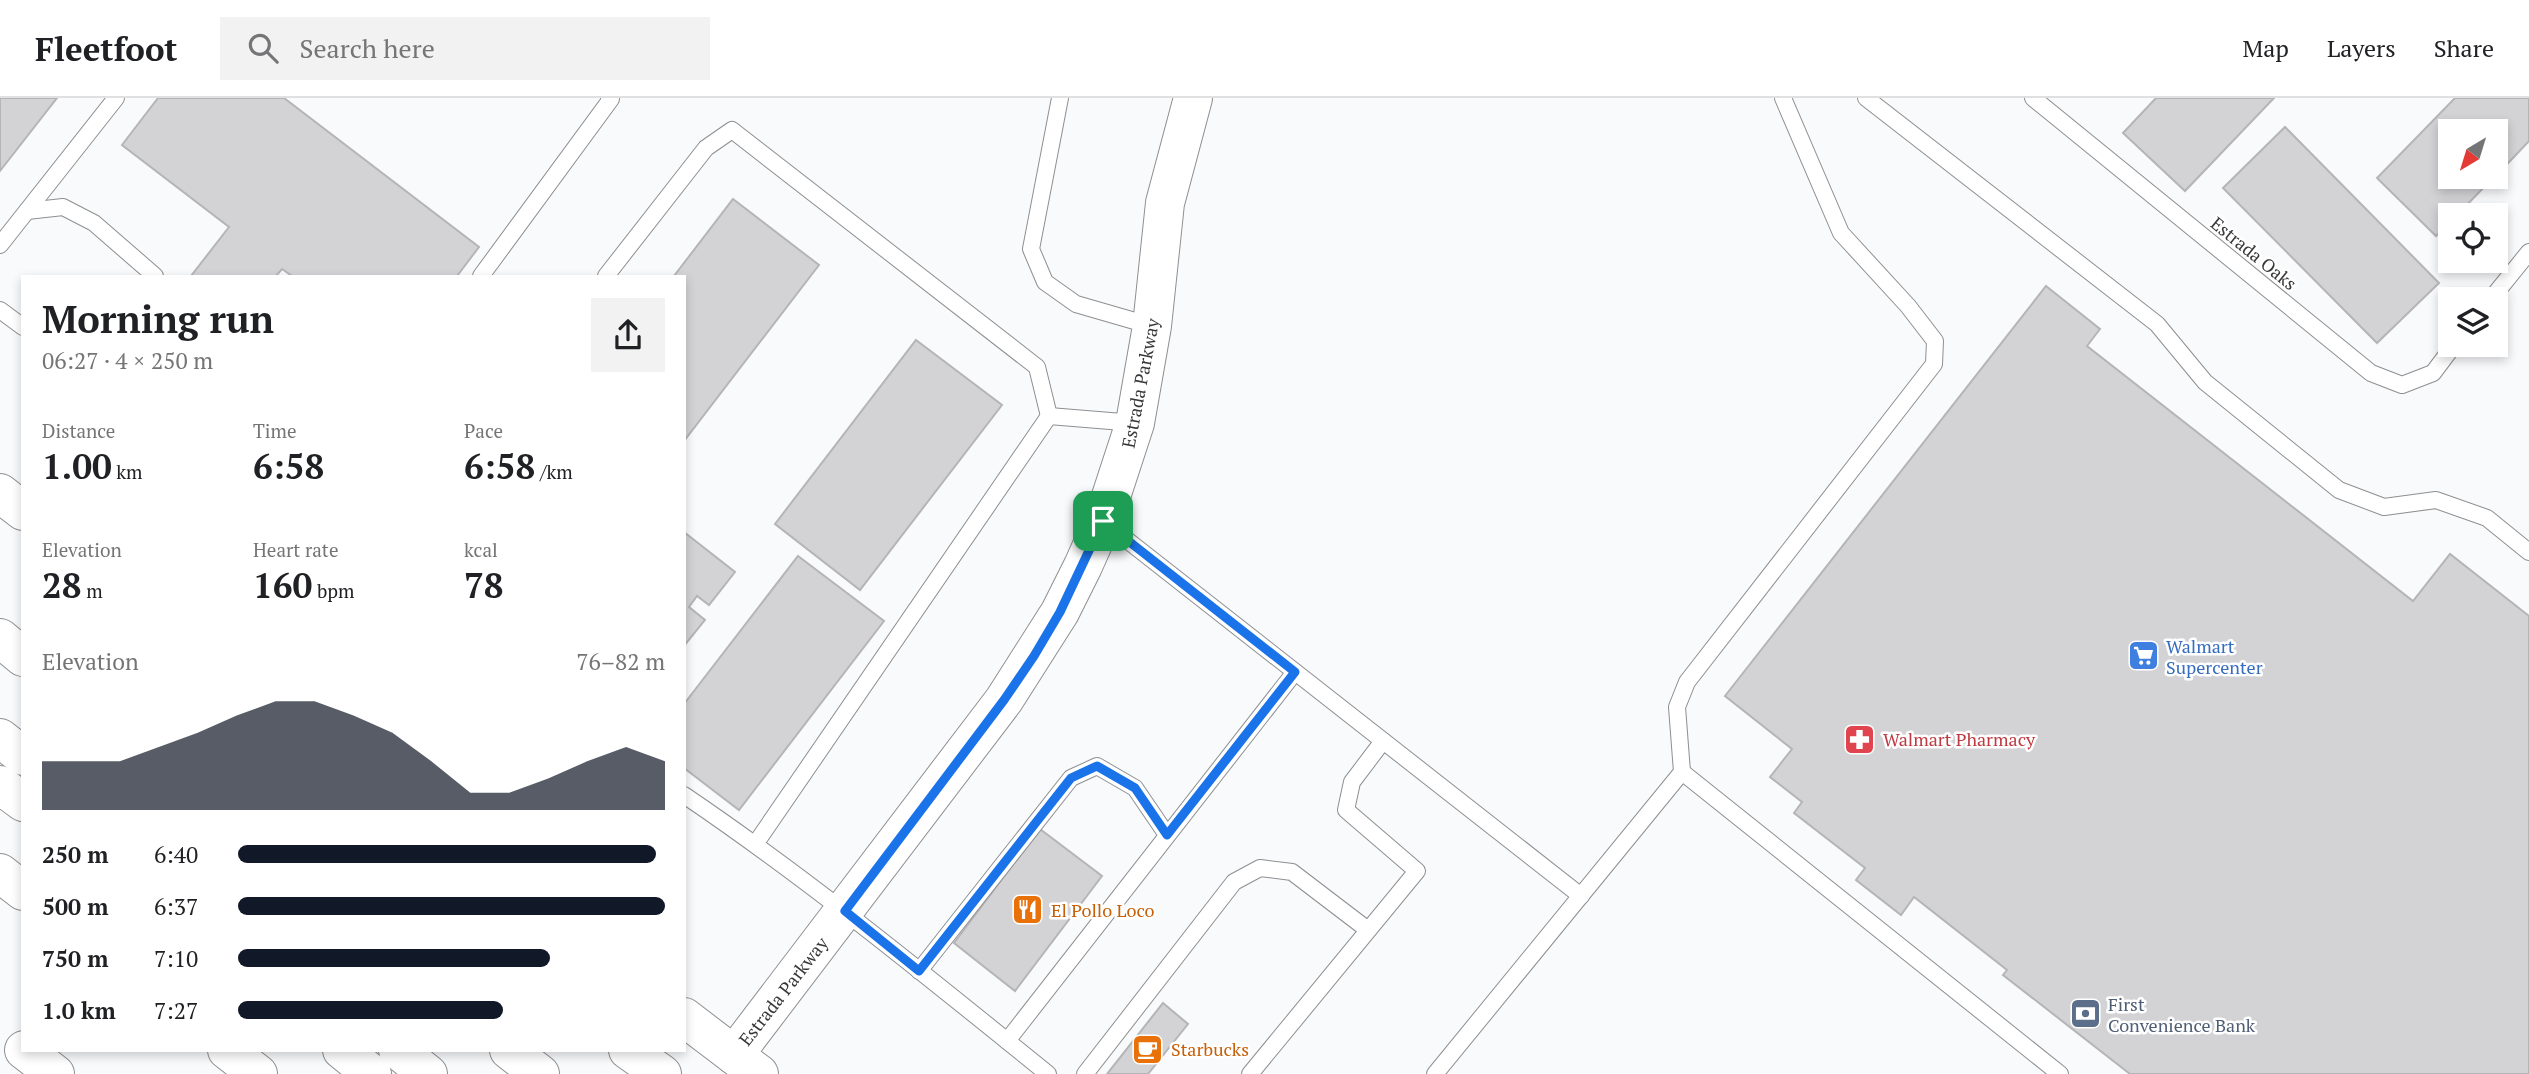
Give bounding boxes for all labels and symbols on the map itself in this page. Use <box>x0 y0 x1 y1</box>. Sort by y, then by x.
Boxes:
north arrow <box>2438 119 2508 189</box>
street label: Estrada Oaks <box>2206 211 2302 295</box>
street label: Estrada Parkway <box>1116 315 1165 450</box>
pin <box>1073 491 1133 551</box>
place label: Walmart Supercenter <box>2166 634 2263 679</box>
supermarket icon: Walmart Supercenter <box>2126 639 2160 673</box>
pharmacy icon: Walmart Pharmacy <box>1843 722 1877 756</box>
place label: Walmart Pharmacy <box>1883 727 2036 751</box>
restaurant icon: El Pollo Loco <box>1011 893 1045 927</box>
place label: El Pollo Loco <box>1051 898 1154 922</box>
street label: Estrada Parkway <box>733 931 834 1050</box>
place label: First Convenience Bank <box>2108 992 2256 1037</box>
bank icon: First Convenience Bank <box>2068 997 2102 1031</box>
cafe icon: Starbucks <box>1131 1032 1165 1066</box>
place label: Starbucks <box>1171 1037 1249 1061</box>

